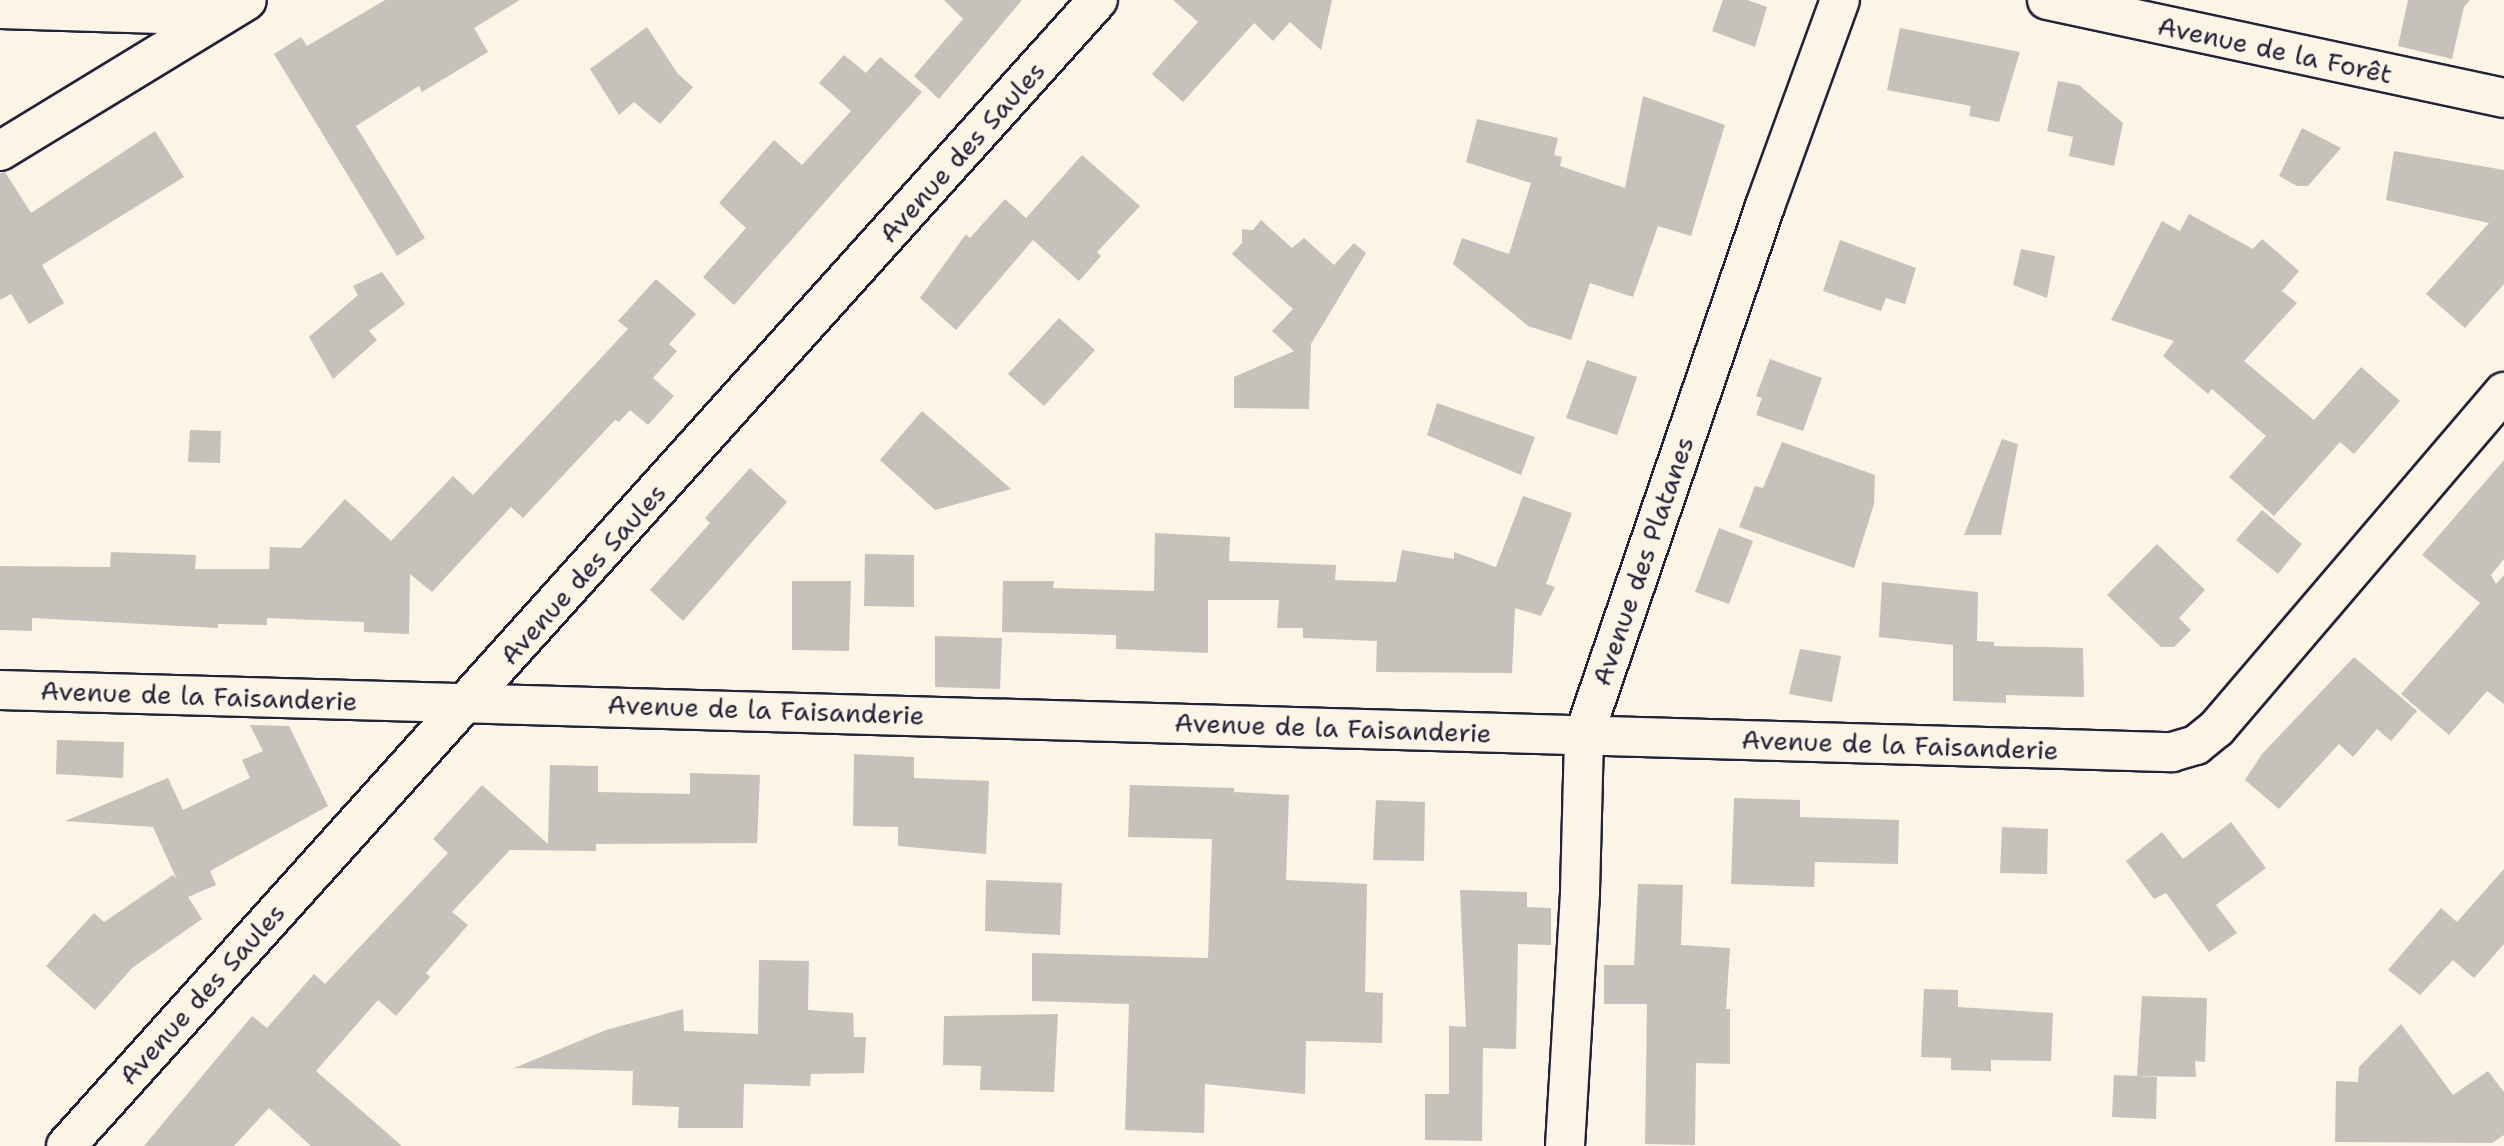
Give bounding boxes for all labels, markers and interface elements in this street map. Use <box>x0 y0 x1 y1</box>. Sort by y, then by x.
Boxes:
street label: Avenue de la Forêt <box>2155 10 2395 90</box>
street label: Avenue des Saules <box>872 55 1052 249</box>
street label: Avenue des Platanes <box>1586 432 1700 690</box>
street label: Avenue des Saules <box>493 477 673 671</box>
street label: Avenue de la Faisanderie <box>40 675 358 717</box>
street label: Avenue de la Faisanderie <box>607 689 925 731</box>
street label: Avenue de la Faisanderie <box>1174 707 1492 749</box>
street label: Avenue de la Faisanderie <box>1741 724 2059 766</box>
street label: Avenue des Saules <box>112 897 292 1091</box>

